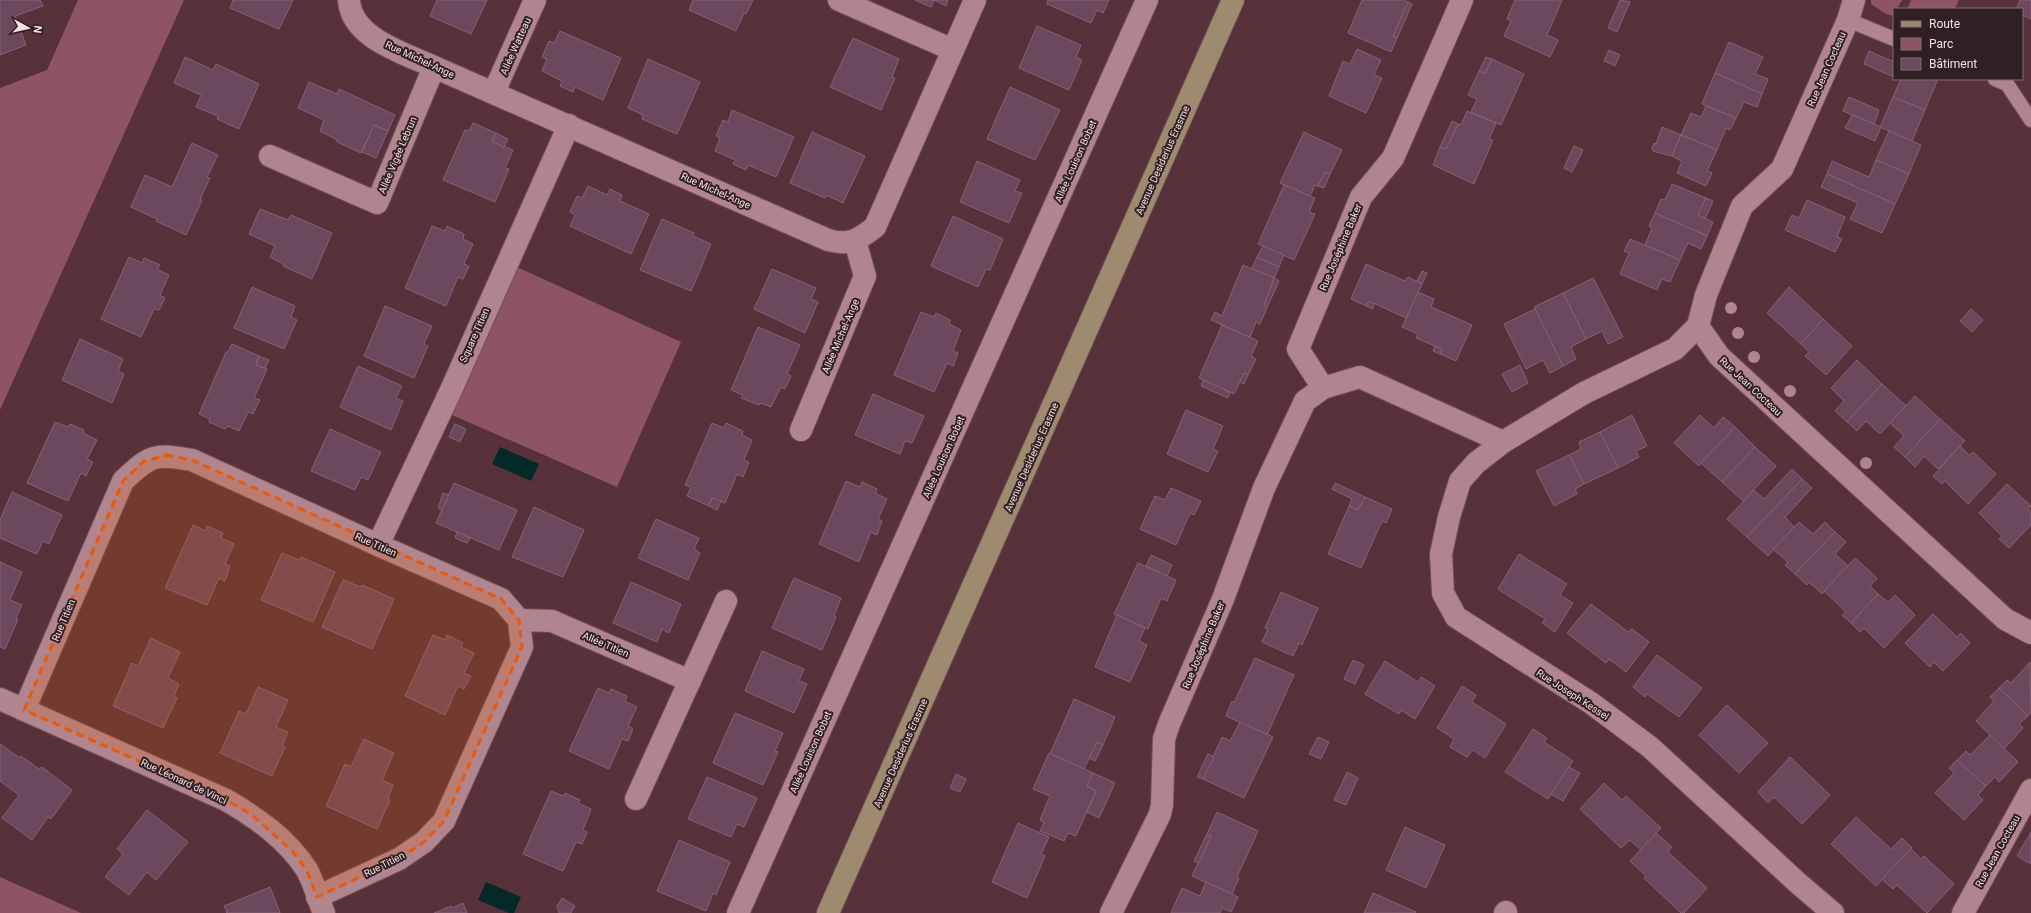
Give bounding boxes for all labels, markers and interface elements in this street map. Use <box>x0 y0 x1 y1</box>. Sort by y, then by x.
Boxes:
north arrow <box>8 8 48 48</box>
legend <box>1893 8 2023 80</box>
street label: Allée Watteau <box>498 16 533 76</box>
text: Route <box>1929 17 1960 31</box>
text: N <box>30 25 44 34</box>
street label: Rue Jean Cocteau <box>1805 30 1848 108</box>
text: Parc <box>1929 37 1953 51</box>
street label: Rue Michel-Ange <box>384 39 456 80</box>
text: Bâtiment <box>1929 57 1977 71</box>
street label: Avenue Desiderius Erasme <box>1133 104 1192 216</box>
street label: Allée Vigée Lebrun <box>376 115 419 195</box>
street label: Allée Louison Bobet <box>1052 119 1098 204</box>
street label: Rue Michel-Ange <box>679 170 752 211</box>
street label: Rue Joséphine Baker <box>1317 202 1364 292</box>
street label: Allée Michel-Ange <box>820 297 861 375</box>
street label: Square Titien <box>458 306 491 364</box>
street label: Rue Jean Cocteau <box>1717 355 1784 418</box>
street label: Avenue Desiderius Erasme <box>1002 401 1061 513</box>
street label: Allée Louison Bobet <box>920 415 966 500</box>
street label: Rue Titien <box>353 530 398 558</box>
street label: Rue Titien <box>50 598 77 643</box>
street label: Rue Joséphine Baker <box>1180 600 1227 690</box>
street label: Allée Titien <box>581 630 631 659</box>
street label: Rue Joseph Kessel <box>1534 667 1611 722</box>
street label: Avenue Desiderius Erasme <box>871 697 930 809</box>
street label: Allée Louison Bobet <box>787 710 833 795</box>
street label: Rue Léonard de Vinci <box>139 757 229 806</box>
street label: Rue Jean Cocteau <box>1973 813 2022 889</box>
street label: Rue Titien <box>362 850 406 879</box>

